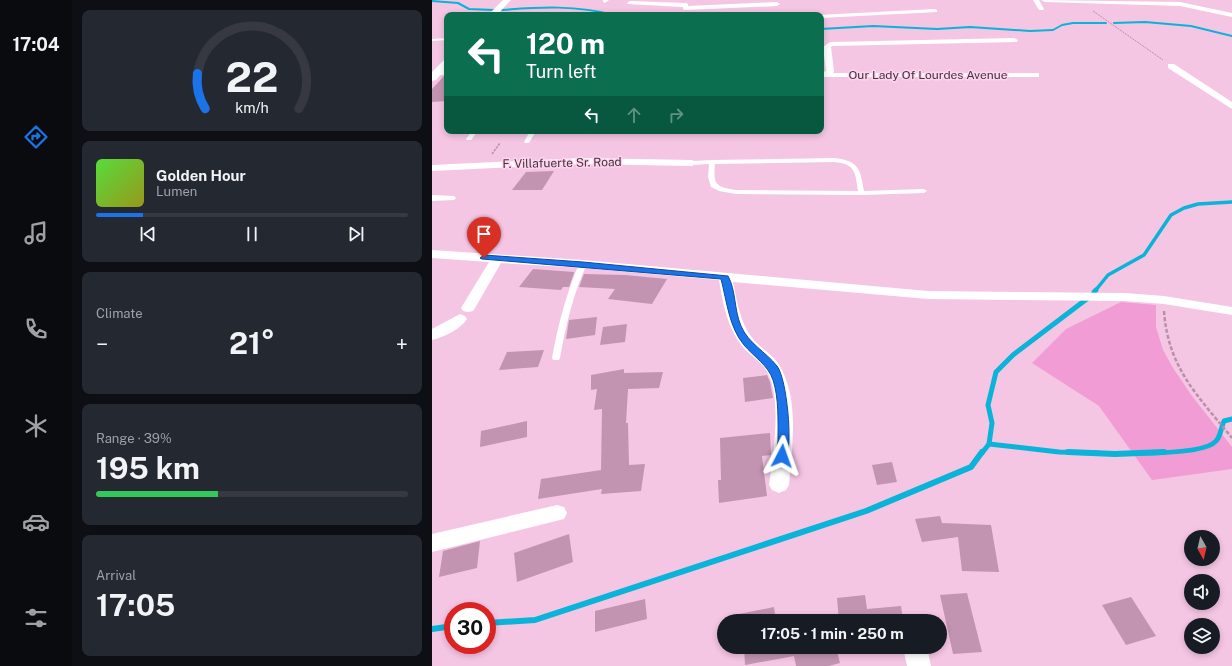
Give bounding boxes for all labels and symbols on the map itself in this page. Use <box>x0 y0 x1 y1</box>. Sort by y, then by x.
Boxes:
street label: Our Lady Of Lourdes Avenue <box>849 68 1008 82</box>
street label: F. Villafuerte Sr. Road <box>502 155 622 171</box>
pin <box>467 217 501 258</box>
position arrow <box>761 435 803 477</box>
north arrow <box>1184 530 1220 566</box>
speed limit sign: 30 <box>444 602 496 654</box>

